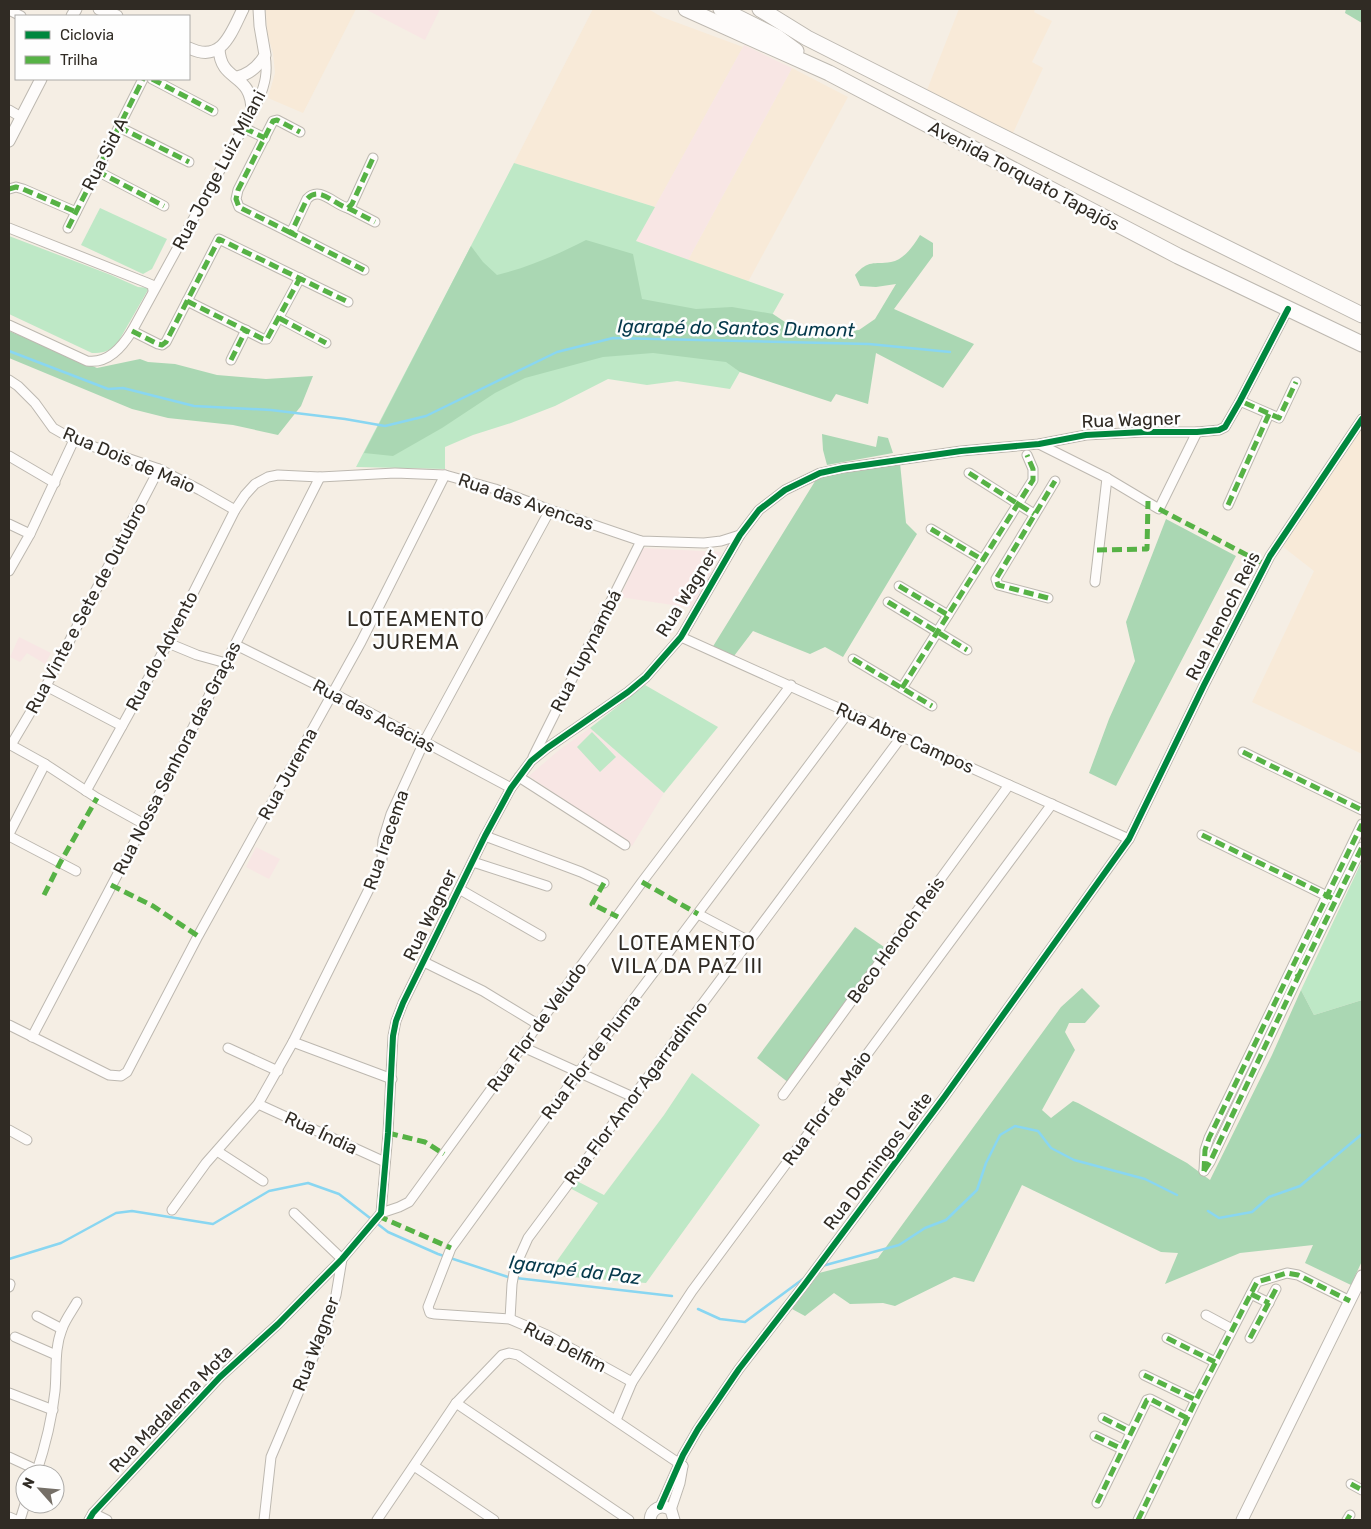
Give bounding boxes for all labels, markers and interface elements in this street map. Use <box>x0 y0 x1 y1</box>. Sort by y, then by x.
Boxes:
legend <box>15 15 190 80</box>
text: Ciclovia <box>60 26 114 44</box>
text: Trilha <box>60 51 98 69</box>
street label: Rua Jorge Luiz Milani <box>168 87 270 253</box>
street label: Rua Sid A <box>77 114 133 194</box>
street label: Avenida Torquato Tapajós <box>925 116 1123 236</box>
water label: Igarapé do Santos Dumont <box>617 314 856 342</box>
street label: Rua Wagner <box>1081 407 1181 433</box>
street label: Rua Dois de Maio <box>59 422 199 498</box>
street label: Rua das Avencas <box>455 468 597 536</box>
street label: Rua Vinte e Sete de Outubro <box>21 499 151 717</box>
street label: Rua Wagner <box>651 545 723 641</box>
street label: Rua Henoch Reis <box>1181 548 1265 684</box>
street label: Rua Tupynambá <box>546 586 626 716</box>
street label: Rua do Advento <box>121 587 203 715</box>
district label: LOTEAMENTO JUREMA <box>347 607 485 654</box>
street label: Rua Nossa Senhora das Graças <box>108 638 246 878</box>
street label: Rua das Acácias <box>309 674 439 758</box>
street label: Rua Abre Campos <box>833 698 977 778</box>
street label: Rua Jurema <box>254 724 322 824</box>
street label: Rua Iracema <box>359 787 413 893</box>
street label: Rua Wagner <box>398 865 462 964</box>
street label: Beco Henoch Reis <box>843 872 949 1008</box>
district label: LOTEAMENTO VILA DA PAZ III <box>611 931 763 978</box>
street label: Rua Flor de Veludo <box>483 958 591 1096</box>
street label: Rua Flor de Pluma <box>537 990 645 1124</box>
street label: Rua Flor Amor Agarradinho <box>560 997 712 1189</box>
street label: Rua Flor de Maio <box>778 1046 876 1170</box>
street label: Rua Domingos Leite <box>819 1088 937 1234</box>
street label: Rua Índia <box>281 1107 361 1159</box>
water label: Igarapé da Paz <box>508 1250 643 1290</box>
street label: Rua Wagner <box>288 1294 344 1394</box>
street label: Rua Delfim <box>520 1317 610 1377</box>
street label: Rua Madalema Mota <box>105 1341 237 1477</box>
north arrow <box>15 1464 65 1514</box>
text: N <box>19 1475 39 1492</box>

